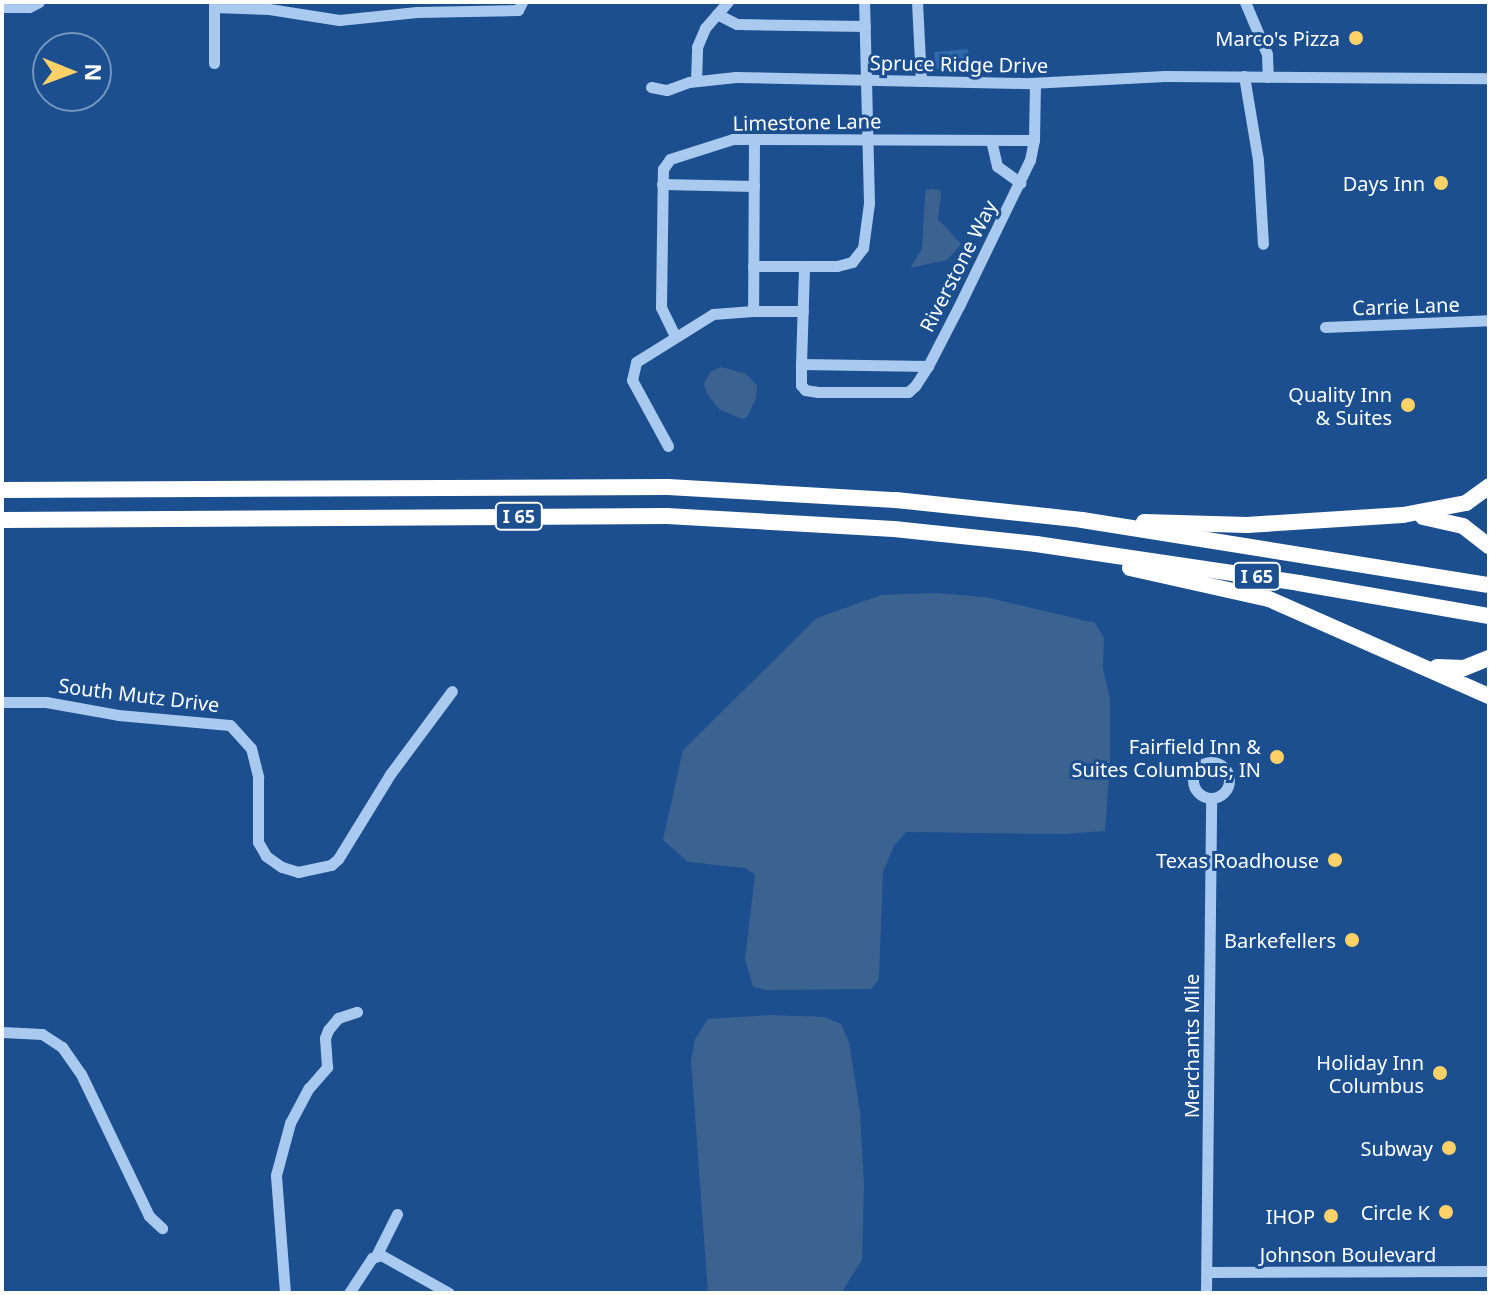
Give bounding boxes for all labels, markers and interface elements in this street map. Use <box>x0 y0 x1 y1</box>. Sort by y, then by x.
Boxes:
place label: Marco's Pizza <box>1215 26 1340 50</box>
marker: Marco's Pizza <box>1347 29 1365 47</box>
north arrow <box>32 32 112 112</box>
street label: Spruce Ridge Drive <box>870 50 1048 78</box>
text: N <box>79 63 109 82</box>
street label: Limestone Lane <box>732 109 882 135</box>
place label: Days Inn <box>1343 171 1425 195</box>
marker: Days Inn <box>1432 174 1450 192</box>
street label: Riverstone Way <box>914 196 1002 336</box>
street label: Carrie Lane <box>1352 292 1460 320</box>
place label: Quality Inn & Suites <box>1288 382 1392 429</box>
marker: Quality Inn & Suites <box>1399 396 1417 414</box>
road number: I 65 <box>493 502 545 530</box>
road number: I 65 <box>1231 562 1283 590</box>
street label: South Mutz Drive <box>57 673 221 717</box>
place label: Fairfield Inn & Suites Columbus, IN <box>1071 734 1261 781</box>
marker: Fairfield Inn & Suites Columbus, IN <box>1268 748 1286 766</box>
place label: Texas Roadhouse <box>1156 848 1319 872</box>
marker: Texas Roadhouse <box>1326 851 1344 869</box>
place label: Barkefellers <box>1224 928 1336 952</box>
marker: Barkefellers <box>1343 931 1361 949</box>
street label: Merchants Mile <box>1179 974 1203 1118</box>
place label: Holiday Inn Columbus <box>1316 1050 1424 1097</box>
marker: Holiday Inn Columbus <box>1431 1064 1449 1082</box>
place label: Subway <box>1361 1136 1433 1160</box>
marker: Subway <box>1440 1139 1458 1157</box>
place label: Circle K <box>1361 1200 1430 1224</box>
marker: Circle K <box>1437 1203 1455 1221</box>
place label: IHOP <box>1266 1204 1315 1228</box>
marker: IHOP <box>1322 1207 1340 1225</box>
street label: Johnson Boulevard <box>1260 1242 1436 1266</box>

